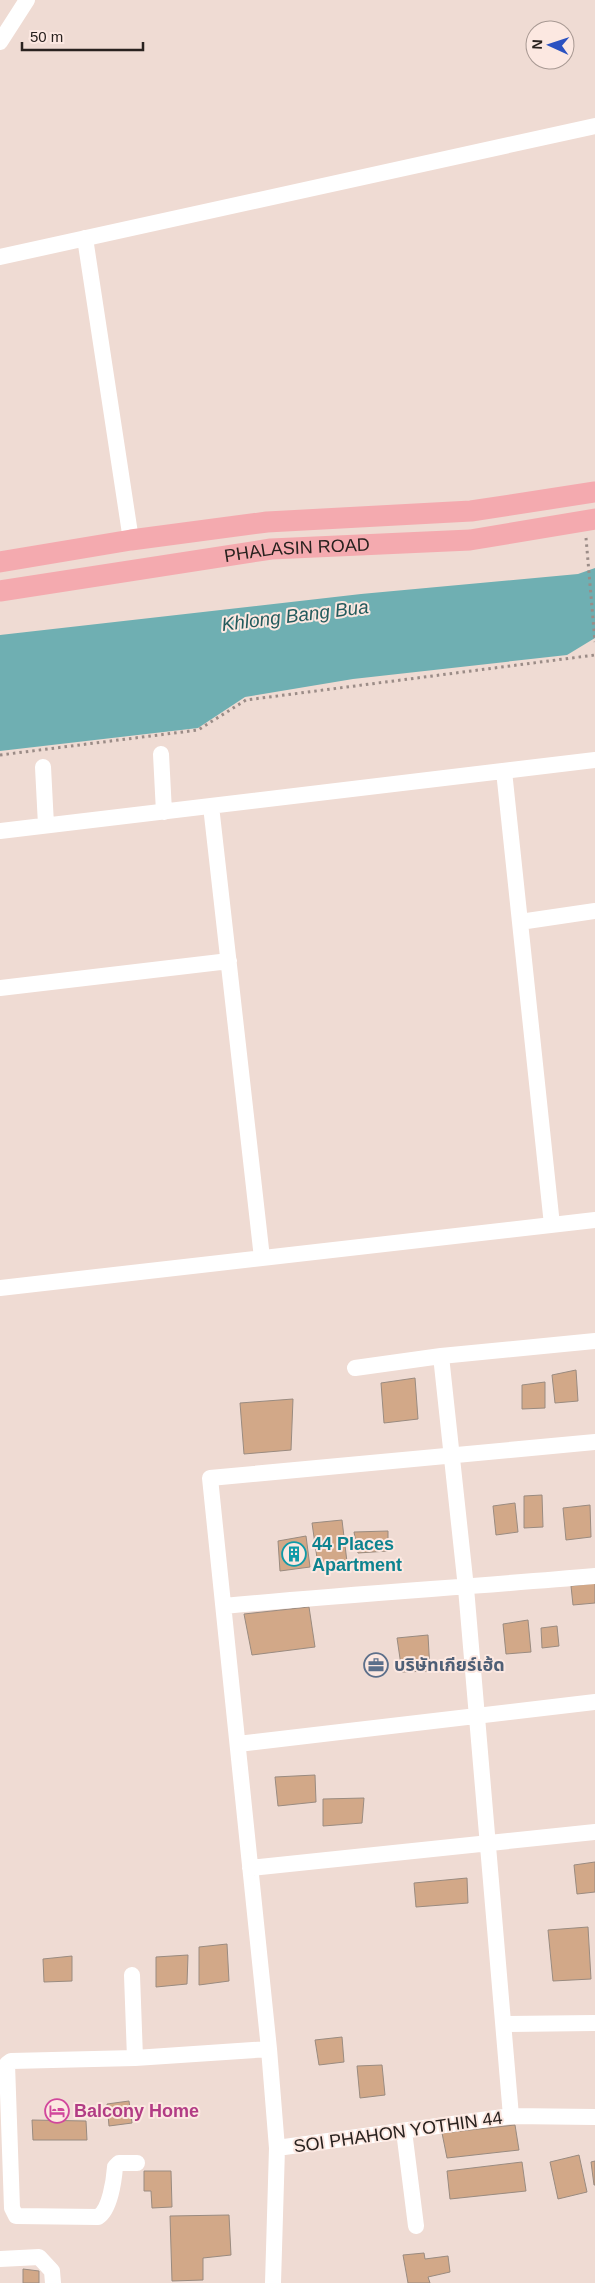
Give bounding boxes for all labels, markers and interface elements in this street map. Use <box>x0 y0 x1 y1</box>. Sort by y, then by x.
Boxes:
scale bar <box>22 20 144 52</box>
north arrow <box>525 20 575 70</box>
text: 50 m <box>30 28 63 45</box>
text: N <box>529 39 545 50</box>
street label: PHALASIN ROAD <box>223 535 370 566</box>
water label: Khlong Bang Bua <box>220 596 370 635</box>
place label: 44 Places Apartment <box>312 1534 402 1575</box>
building icon: 44 Places Apartment <box>281 1541 307 1567</box>
office icon: บริษัทเกียร์เฮ้ด <box>363 1652 389 1678</box>
place label: บริษัทเกียร์เฮ้ด <box>394 1655 505 1675</box>
hotel icon: Balcony Home <box>44 2098 70 2124</box>
place label: Balcony Home <box>74 2101 199 2121</box>
street label: SOI PHAHON YOTHIN 44 <box>292 2107 504 2157</box>

